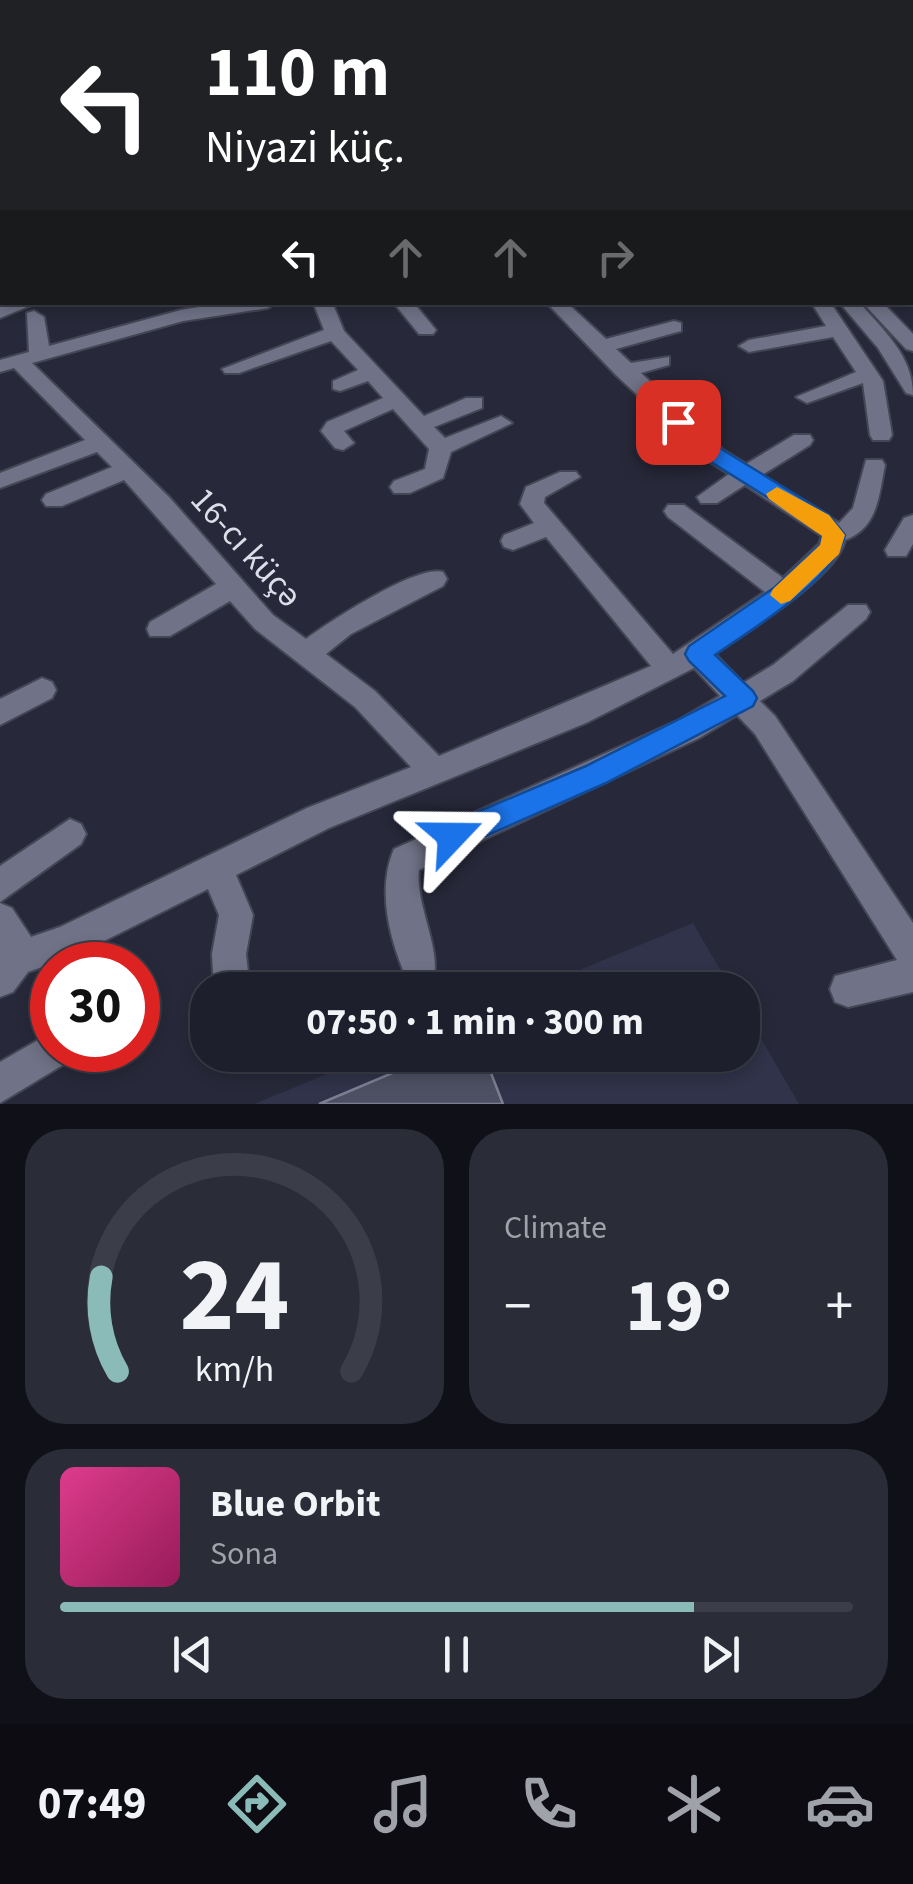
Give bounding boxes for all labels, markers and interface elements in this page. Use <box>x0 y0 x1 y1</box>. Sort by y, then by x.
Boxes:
text: 110 m <box>205 23 390 123</box>
icon: left <box>40 40 170 170</box>
text: Niyazi küç. <box>205 116 405 180</box>
icon: left <box>273 230 328 285</box>
icon: ahead <box>378 230 433 285</box>
icon: ahead <box>483 230 538 285</box>
icon: right <box>588 230 643 285</box>
pin <box>636 380 721 465</box>
icon: arrive <box>651 395 706 450</box>
street label: 16-cı küçə <box>179 477 314 619</box>
position arrow <box>400 784 504 888</box>
speed limit sign: 30 <box>30 942 160 1072</box>
text: 07:50 · 1 min · 300 m <box>306 995 644 1049</box>
text: Climate <box>504 1205 607 1251</box>
text: 24 <box>180 1223 289 1371</box>
text: 19° <box>625 1253 732 1360</box>
text: − <box>504 1268 531 1346</box>
text: + <box>826 1268 853 1346</box>
text: km/h <box>195 1344 274 1395</box>
text: Blue Orbit <box>210 1477 381 1531</box>
text: Sona <box>210 1531 278 1577</box>
icon: previous <box>165 1627 220 1682</box>
icon: pause <box>429 1627 484 1682</box>
icon: next <box>693 1627 748 1682</box>
icon: directions <box>222 1769 292 1839</box>
icon: music <box>368 1769 438 1839</box>
icon: phone <box>514 1769 584 1839</box>
icon: climate <box>659 1769 729 1839</box>
icon: car <box>805 1769 875 1839</box>
text: 07:49 <box>38 1772 146 1836</box>

